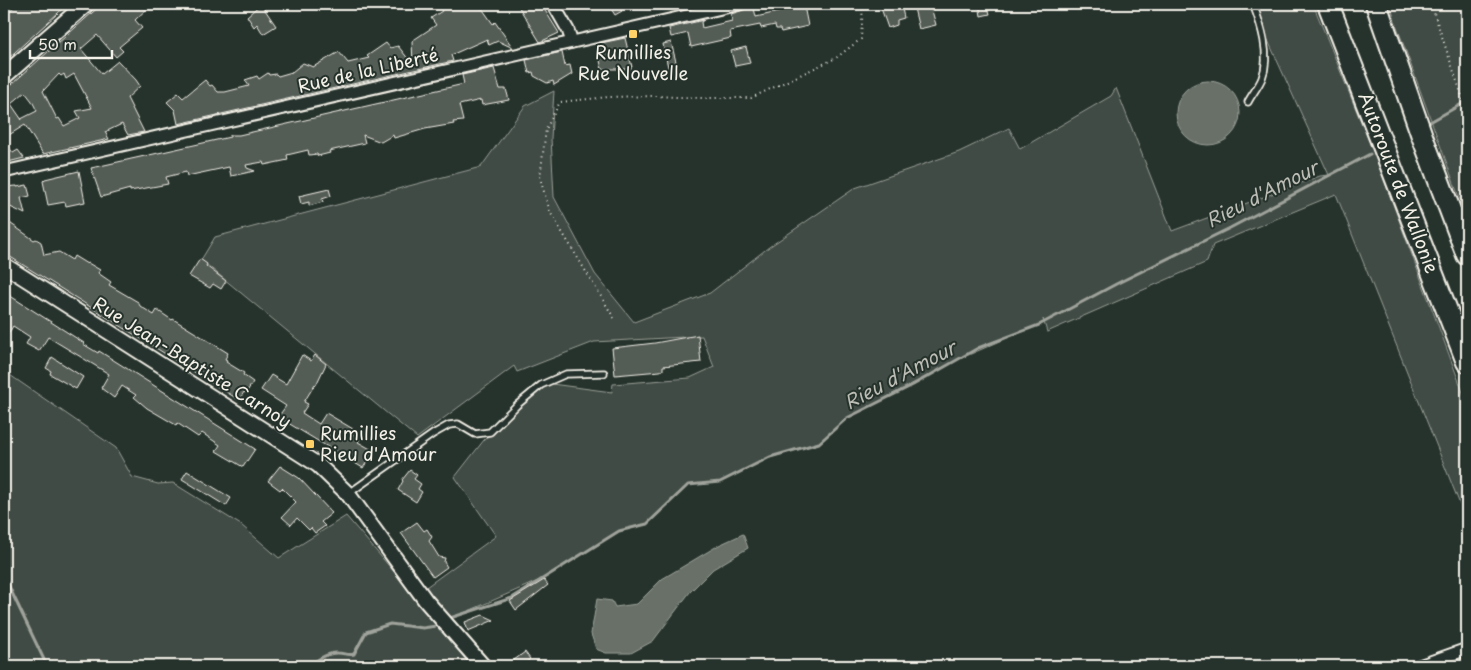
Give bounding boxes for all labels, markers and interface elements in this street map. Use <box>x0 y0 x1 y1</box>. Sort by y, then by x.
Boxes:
scale bar <box>30 28 112 60</box>
marker: Rumillies Rue Nouvelle <box>627 28 639 40</box>
text: 50 m <box>38 32 77 55</box>
place label: Rumillies Rue Nouvelle <box>578 38 688 86</box>
street label: Rue de la Liberté <box>295 40 441 99</box>
street label: Autoroute de Wallonie <box>1352 88 1446 277</box>
water label: Rieu d'Amour <box>1201 151 1325 233</box>
street label: Rue Jean-Baptiste Carnoy <box>88 289 297 434</box>
water label: Rieu d'Amour <box>839 331 963 415</box>
place label: Rumillies Rieu d'Amour <box>320 419 437 467</box>
marker: Rumillies Rieu d'Amour <box>304 438 316 450</box>

